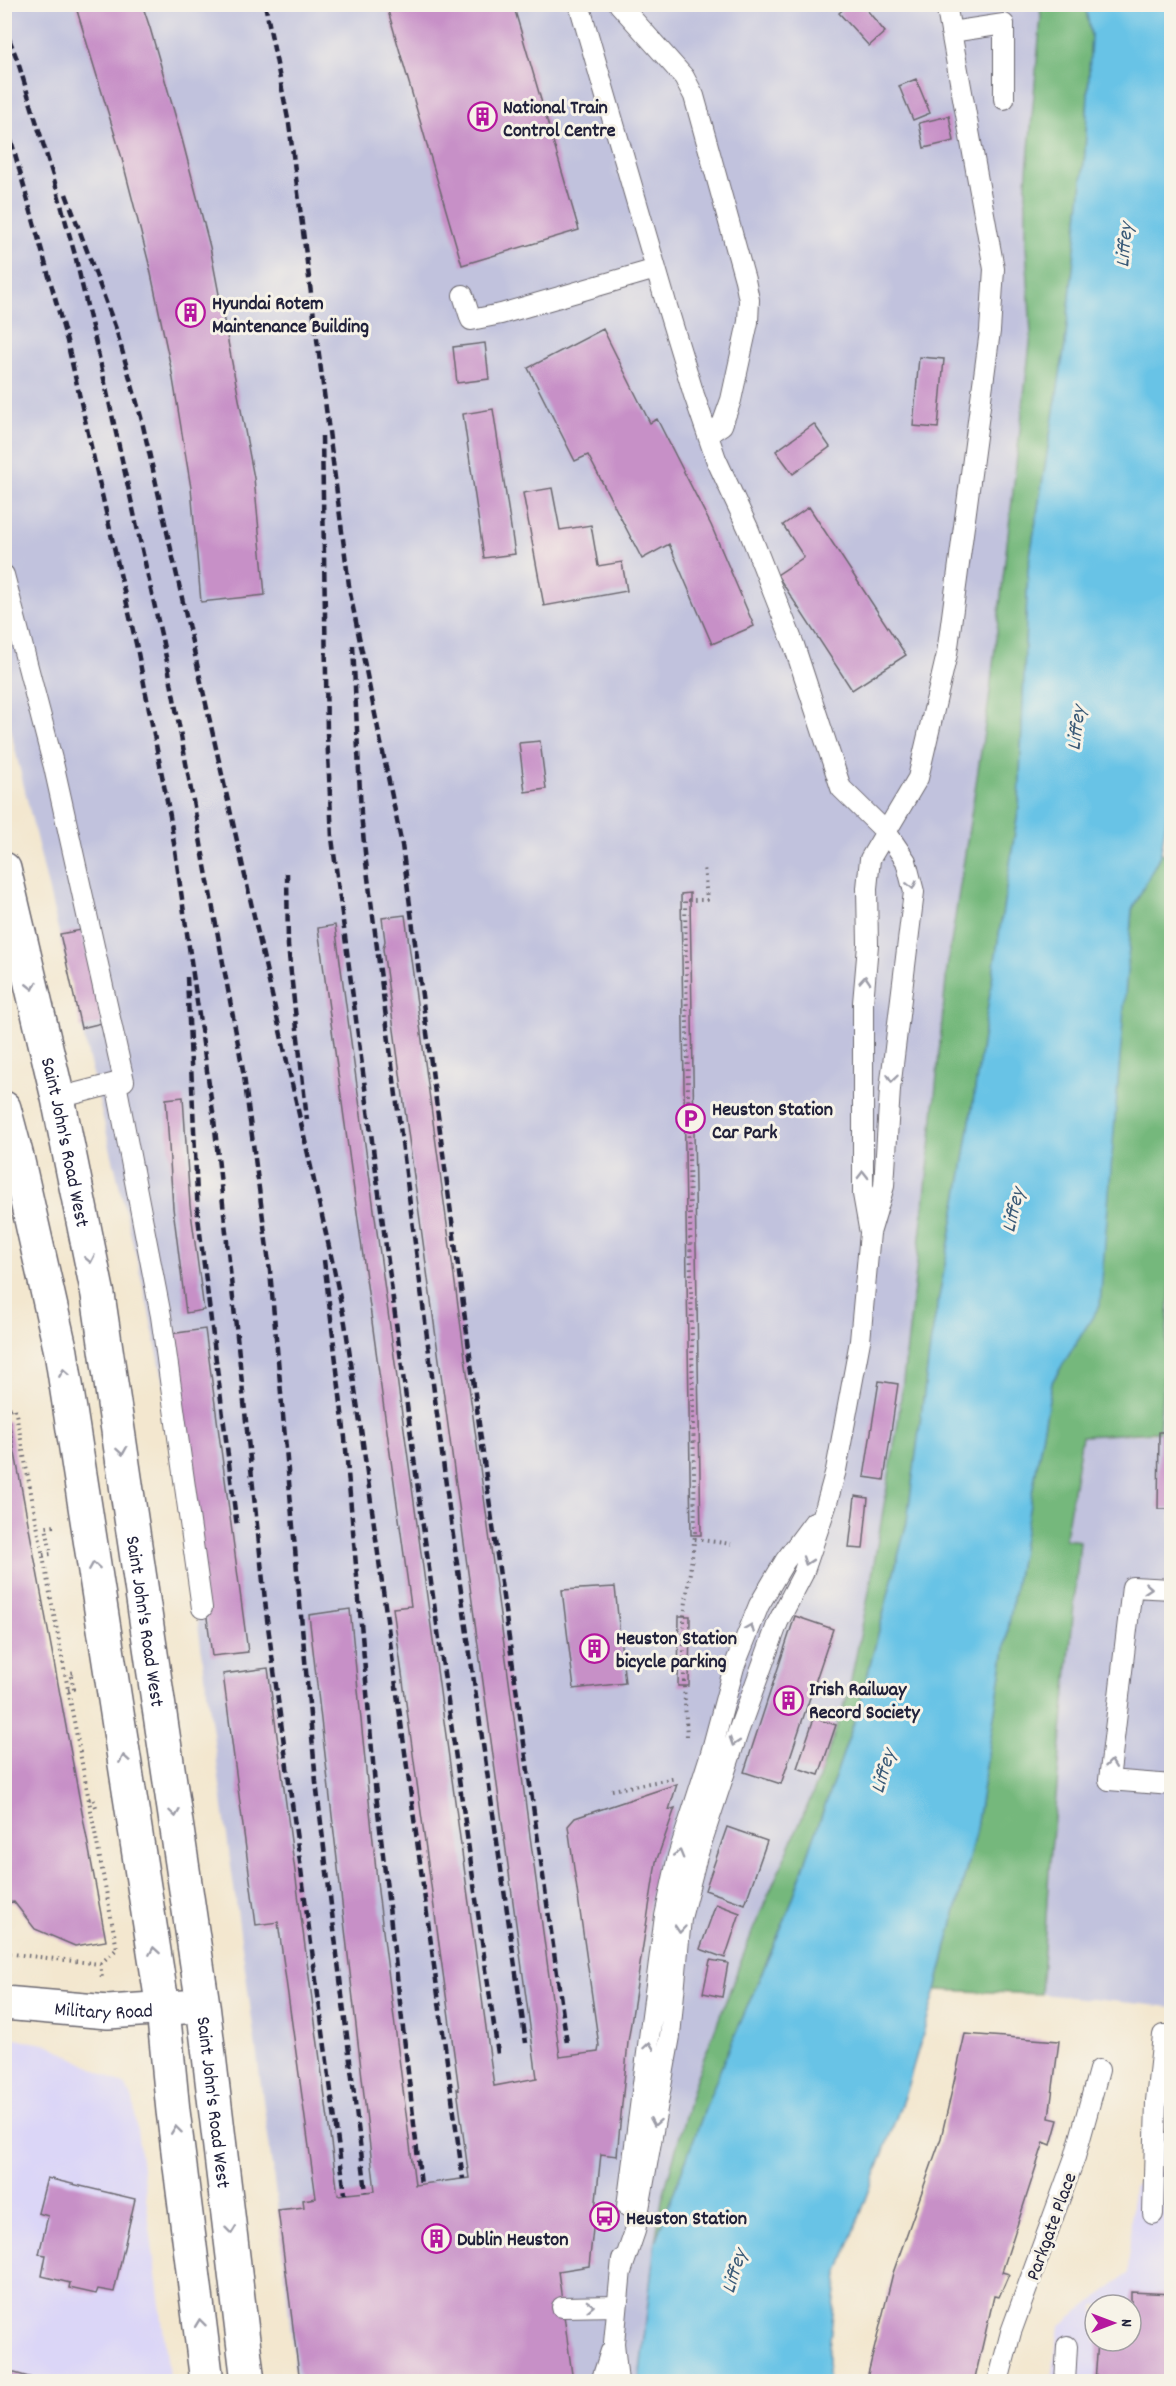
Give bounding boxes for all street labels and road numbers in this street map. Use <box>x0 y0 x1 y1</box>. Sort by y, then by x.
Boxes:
street label: Saint John's Road West <box>32 1055 95 1230</box>
street label: Saint John's Road West <box>117 1534 170 1709</box>
street label: Military Road <box>53 1996 154 2029</box>
street label: Saint John's Road West <box>187 2015 236 2190</box>
street label: Parkgate Place <box>1020 2169 1085 2285</box>

